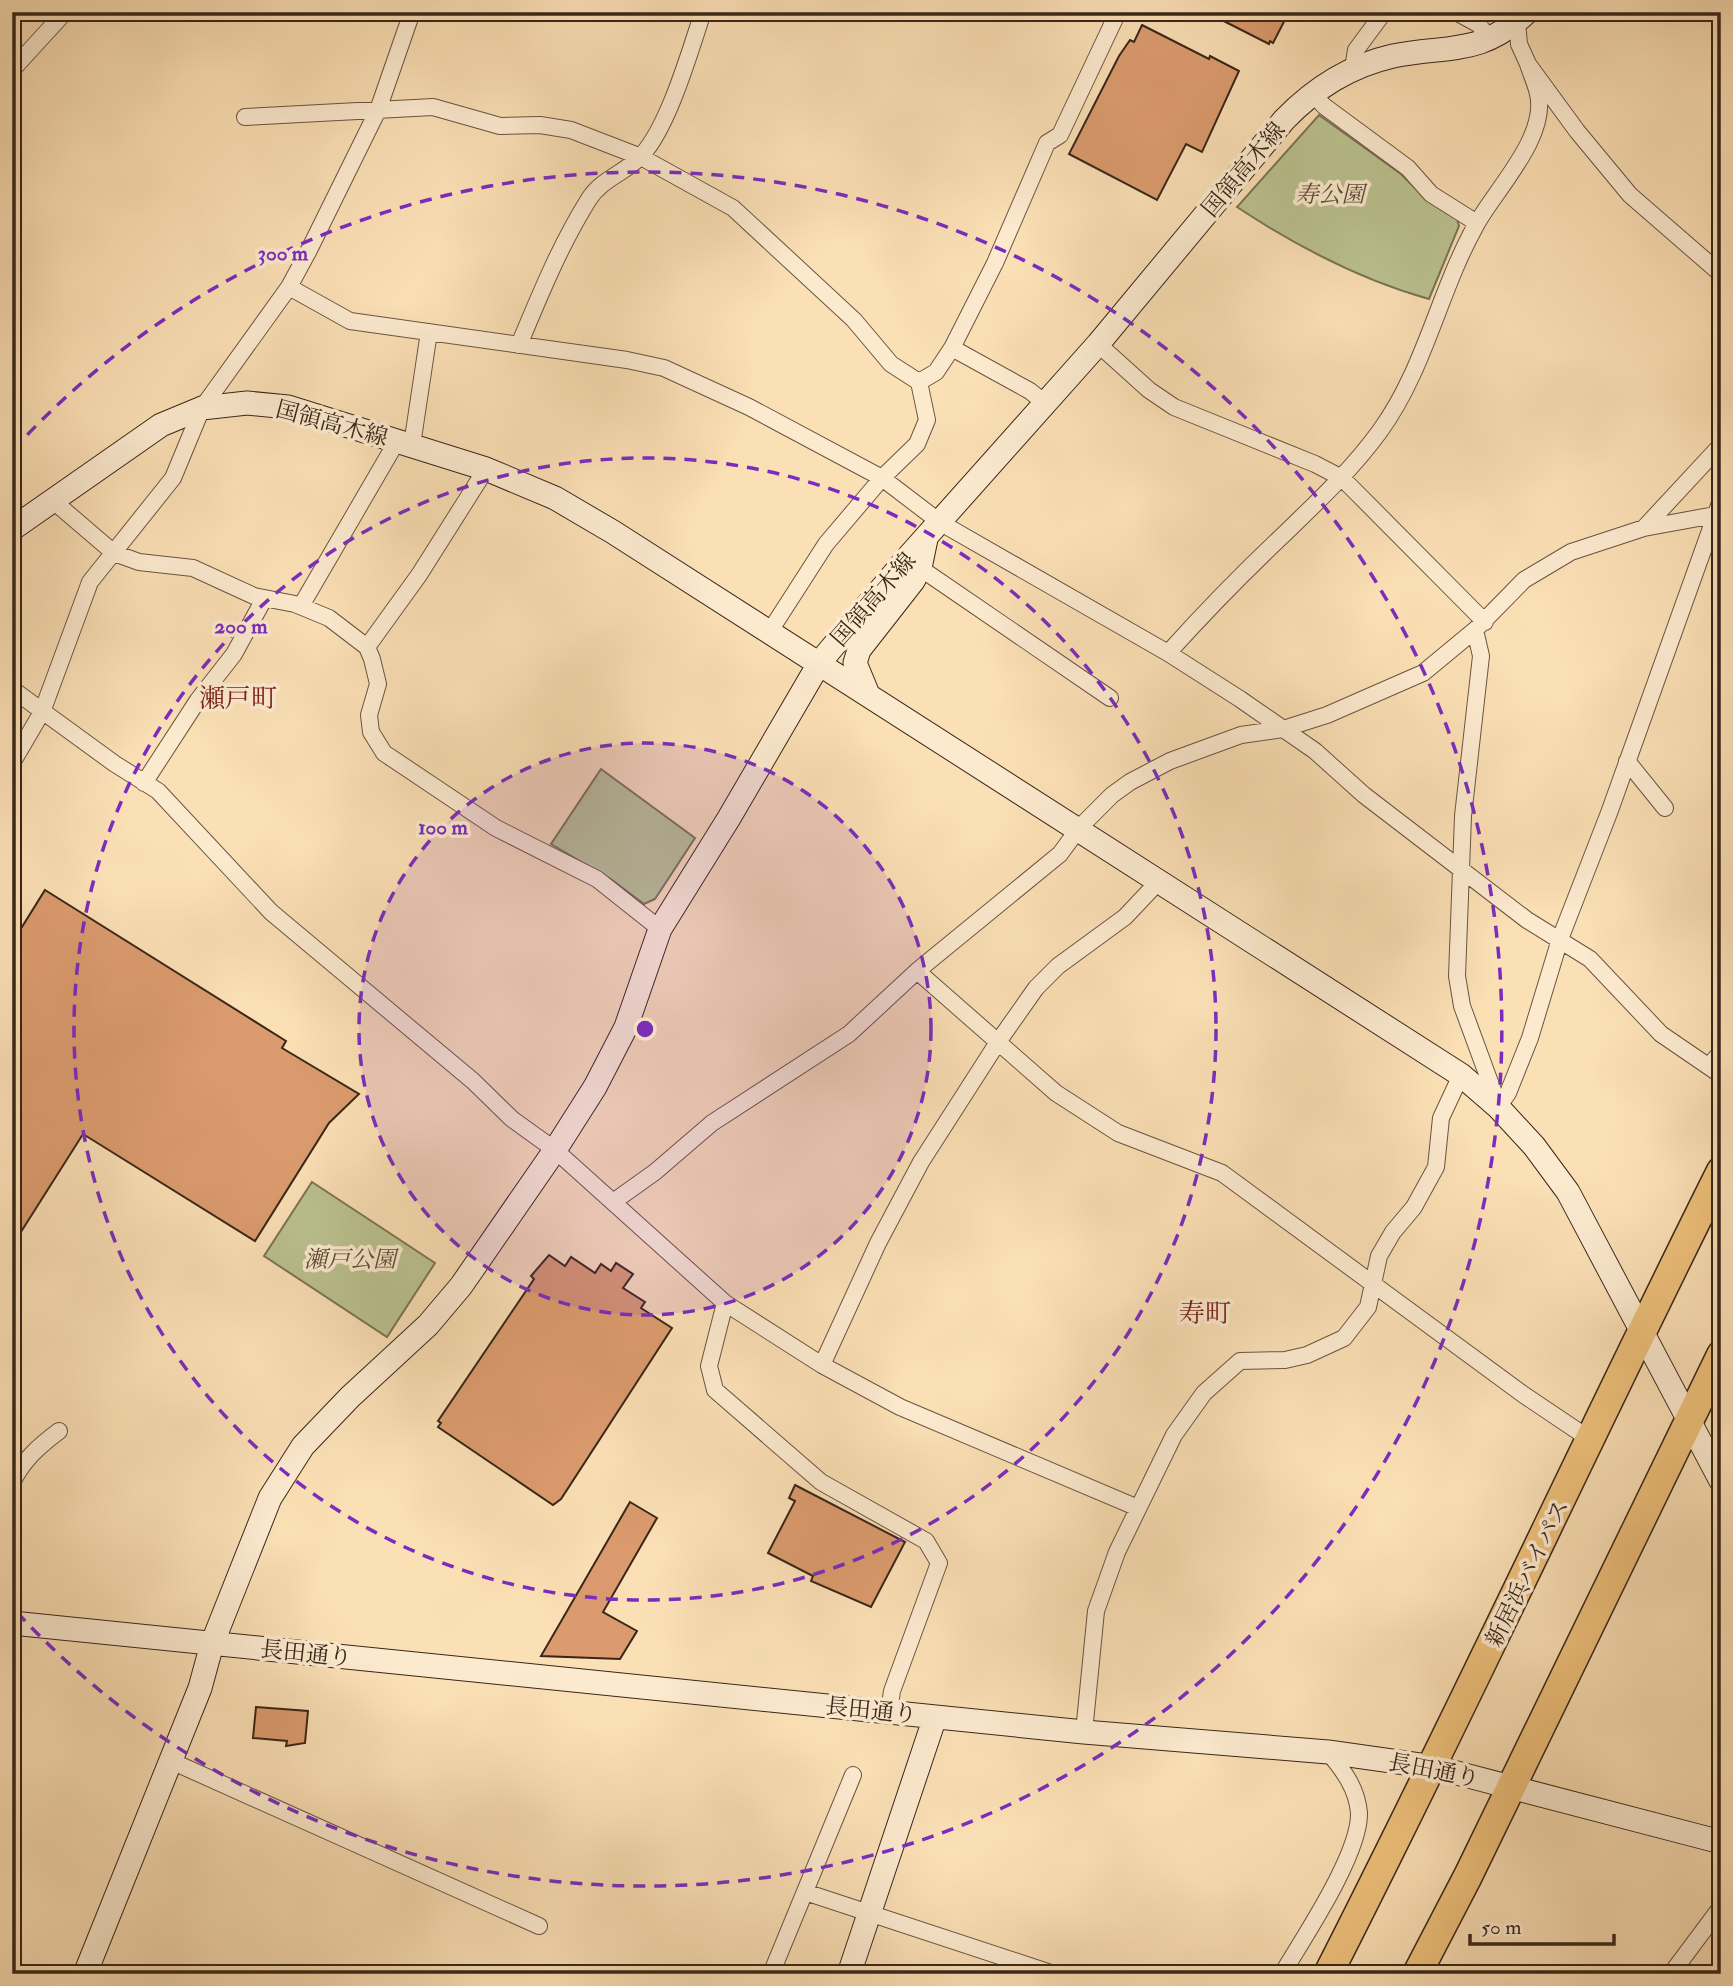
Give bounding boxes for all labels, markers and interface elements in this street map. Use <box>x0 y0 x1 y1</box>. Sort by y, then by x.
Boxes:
street label: 国領高木線 <box>1195 116 1291 223</box>
park label: 寿公園 <box>1296 180 1369 209</box>
text: 300 m <box>258 240 309 267</box>
street label: 国領高木線 <box>273 395 391 452</box>
street label: 国領高木線 <box>825 546 922 652</box>
text: 200 m <box>215 613 268 640</box>
district label: 瀬戸町 <box>199 683 277 715</box>
text: 100 m <box>418 814 469 841</box>
centre of rings <box>633 1017 657 1041</box>
park label: 瀬戸公園 <box>304 1245 400 1274</box>
district label: 寿町 <box>1179 1298 1231 1330</box>
street label: 新居浜バイパス <box>1479 1495 1576 1652</box>
street label: 長田通り <box>259 1634 353 1673</box>
street label: 長田通り <box>824 1691 918 1730</box>
street label: 長田通り <box>1386 1747 1482 1794</box>
scale bar <box>1470 1902 1614 1946</box>
text: 50 m <box>1481 1914 1522 1941</box>

